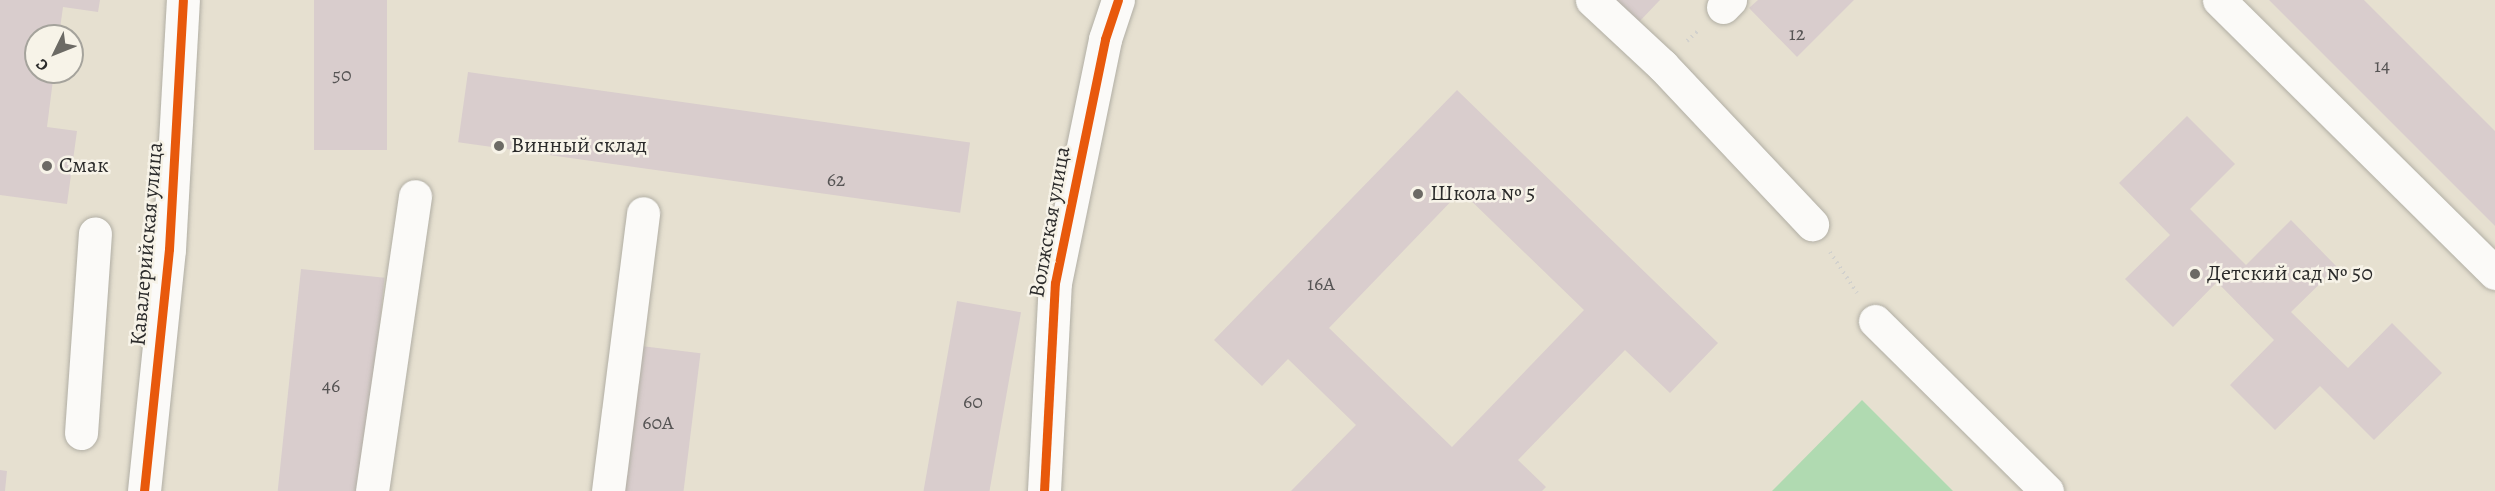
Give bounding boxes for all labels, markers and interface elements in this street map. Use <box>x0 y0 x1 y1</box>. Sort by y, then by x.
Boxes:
house number: 12 <box>1789 21 1805 45</box>
north arrow <box>24 24 84 84</box>
house number: 14 <box>2374 53 2390 77</box>
text: С <box>31 54 54 76</box>
house number: 50 <box>332 62 352 86</box>
place label: Винный склад <box>511 133 647 159</box>
marker: Винный склад <box>492 139 506 153</box>
street label: Кавалерийская улица <box>125 141 169 347</box>
street label: Волжская улица <box>1024 144 1076 300</box>
place label: Смак <box>59 153 109 179</box>
marker: Смак <box>40 159 54 173</box>
house number: 62 <box>827 167 845 191</box>
place label: Школа № 5 <box>1430 181 1536 207</box>
marker: Школа № 5 <box>1411 187 1425 201</box>
place label: Детский сад № 50 <box>2207 261 2373 287</box>
marker: Детский сад № 50 <box>2188 267 2202 281</box>
house number: 16А <box>1307 271 1335 295</box>
house number: 46 <box>322 373 340 397</box>
house number: 60 <box>963 389 983 413</box>
house number: 60А <box>642 410 674 434</box>

